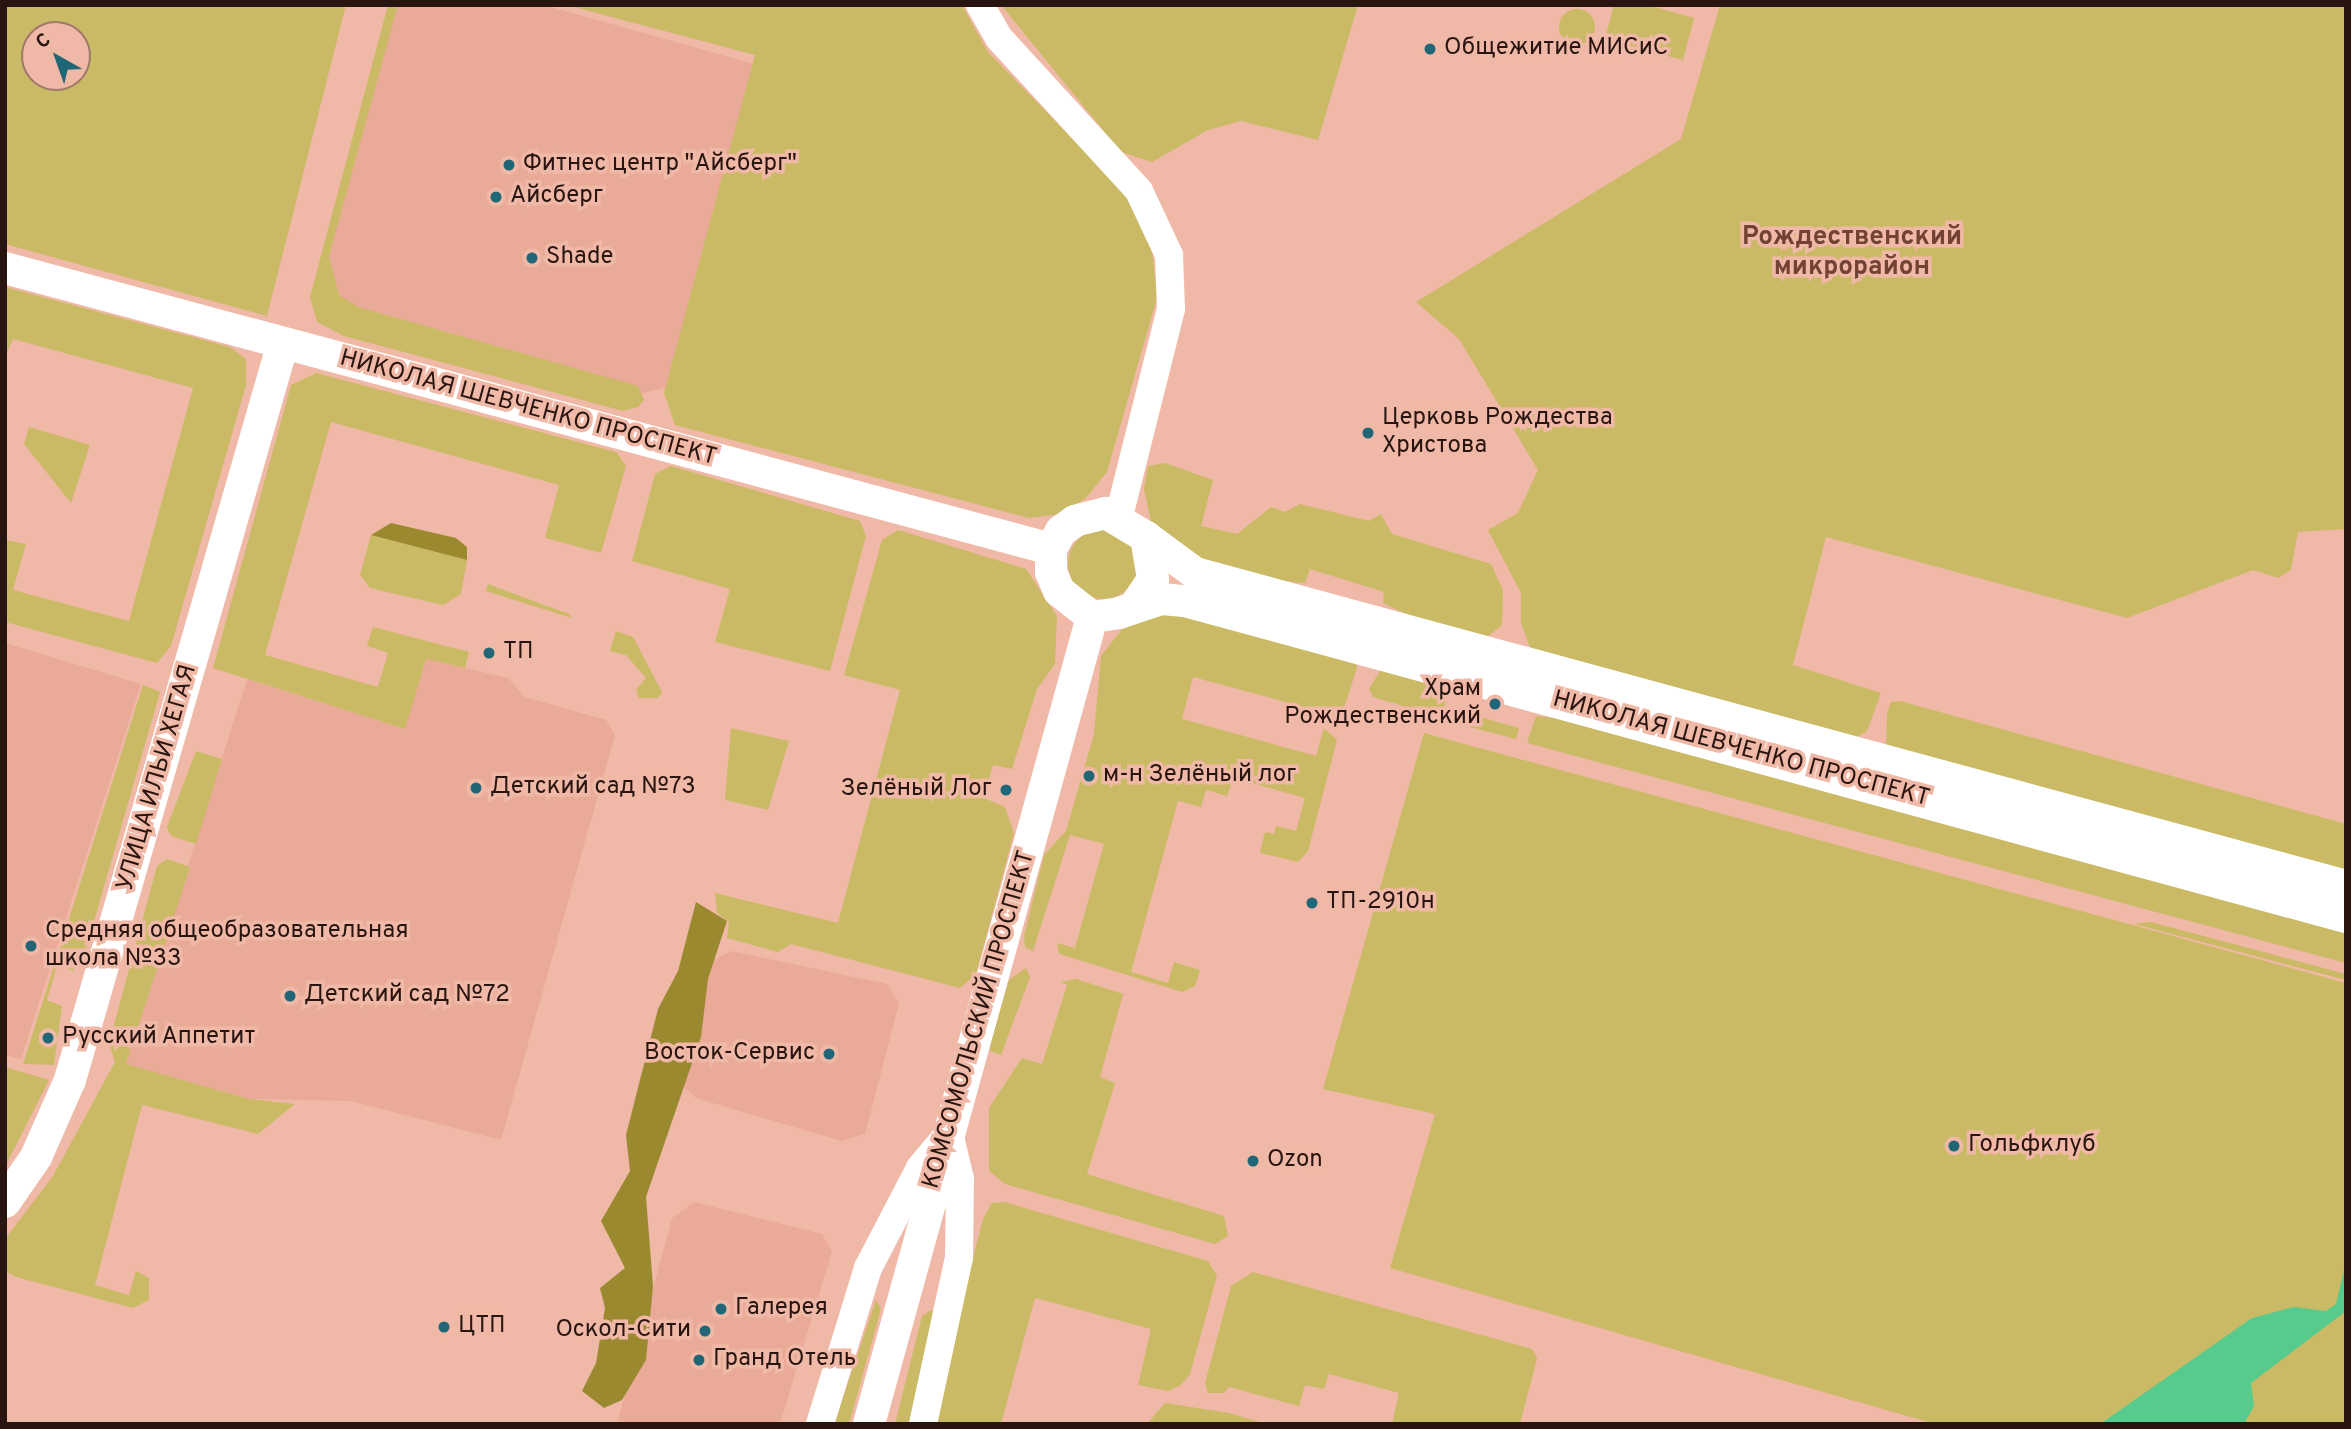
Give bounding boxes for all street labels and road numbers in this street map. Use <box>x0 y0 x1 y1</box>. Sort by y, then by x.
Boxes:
street label: НИКОЛАЯ ШЕВЧЕНКО ПРОСПЕКТ <box>336 345 720 473</box>
street label: УЛИЦА ИЛЬИ ХЕГАЯ <box>112 661 204 895</box>
street label: НИКОЛАЯ ШЕВЧЕНКО ПРОСПЕКТ <box>1549 686 1933 814</box>
street label: КОМСОМОЛЬСКИЙ ПРОСПЕКТ <box>918 848 1042 1192</box>

